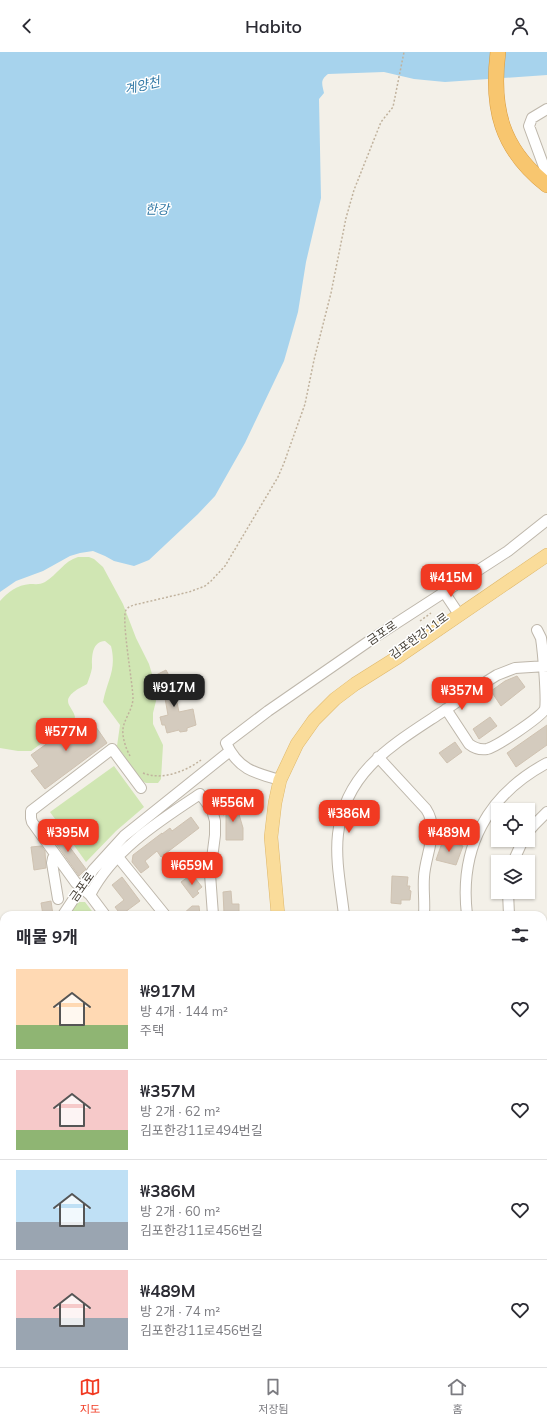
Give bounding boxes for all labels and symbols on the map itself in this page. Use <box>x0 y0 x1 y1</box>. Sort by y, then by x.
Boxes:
water label: 계양천 <box>123 73 162 97</box>
water label: 한강 <box>145 201 171 217</box>
pin: ₩415M <box>423 564 479 598</box>
street label: 김포한강11로 <box>386 609 451 662</box>
street label: 금포로 <box>364 617 400 648</box>
pin: ₩917M <box>146 674 202 708</box>
pin: ₩357M <box>434 677 490 711</box>
pin: ₩577M <box>38 718 94 752</box>
pin: ₩556M <box>205 789 261 823</box>
pin: ₩386M <box>321 800 377 834</box>
pin: ₩395M <box>40 819 96 853</box>
pin: ₩489M <box>421 819 477 853</box>
pin: ₩659M <box>164 852 220 886</box>
street label: 금포로 <box>66 869 97 905</box>

